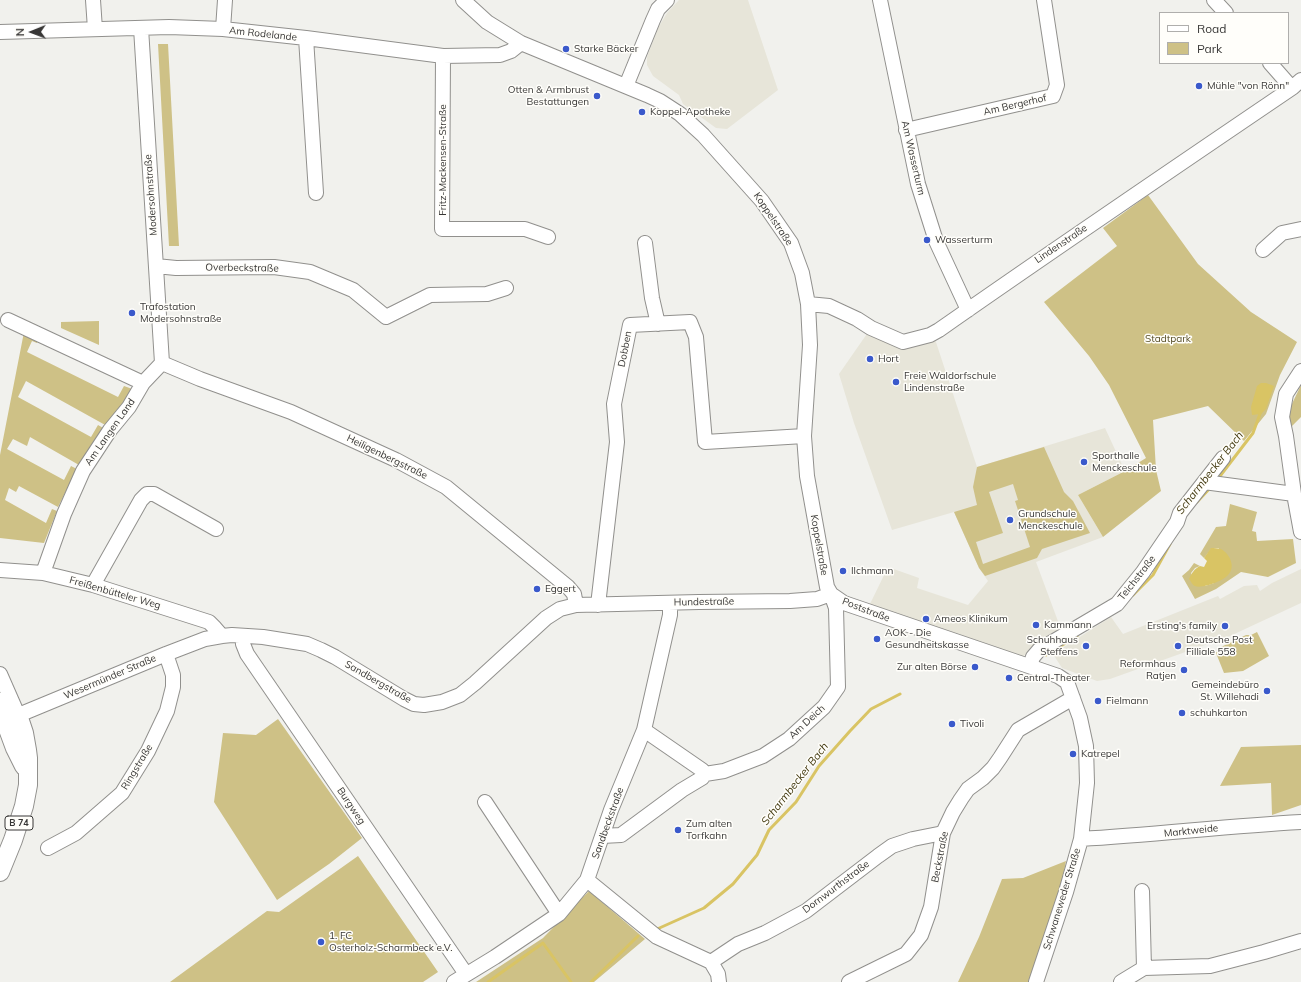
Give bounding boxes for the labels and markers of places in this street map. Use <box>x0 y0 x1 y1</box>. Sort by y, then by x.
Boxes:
place label: Starke Bäcker <box>574 43 638 55</box>
marker: Starke Bäcker <box>561 44 571 54</box>
place label: Mühle "von Rönn" <box>1207 80 1289 92</box>
marker: Mühle "von Rönn" <box>1194 81 1204 91</box>
place label: Otten & Armbrust Bestattungen <box>508 84 589 108</box>
marker: Otten & Armbrust Bestattungen <box>592 91 602 101</box>
place label: Koppel-Apotheke <box>650 106 730 118</box>
marker: Koppel-Apotheke <box>637 107 647 117</box>
place label: Wasserturm <box>935 234 992 246</box>
marker: Wasserturm <box>922 235 932 245</box>
place label: Trafostation Modersohnstraße <box>140 301 221 324</box>
marker: Trafostation Modersohnstraße <box>127 308 137 318</box>
place label: Hort <box>878 353 899 365</box>
marker: Hort <box>865 354 875 364</box>
place label: Freie Waldorfschule Lindenstraße <box>904 370 996 394</box>
marker: Freie Waldorfschule Lindenstraße <box>891 377 901 387</box>
place label: Sporthalle Menckeschule <box>1092 450 1157 474</box>
marker: Sporthalle Menckeschule <box>1079 457 1089 467</box>
place label: Grundschule Menckeschule <box>1018 508 1083 532</box>
marker: Grundschule Menckeschule <box>1005 515 1015 525</box>
place label: Ilchmann <box>851 565 893 577</box>
marker: Ilchmann <box>838 566 848 576</box>
place label: Eggert <box>545 583 576 595</box>
marker: Eggert <box>532 584 542 594</box>
place label: Ameos Klinikum <box>934 613 1008 625</box>
marker: Ameos Klinikum <box>921 614 931 624</box>
place label: Kammann <box>1044 619 1092 631</box>
marker: Kammann <box>1031 620 1041 630</box>
place label: Ersting's family <box>1147 620 1217 632</box>
marker: Ersting's family <box>1220 621 1230 631</box>
place label: AOK - Die Gesundheitskasse <box>885 627 969 650</box>
marker: AOK - Die Gesundheitskasse <box>872 634 882 644</box>
place label: Schuhhaus Steffens <box>1027 634 1078 658</box>
place label: Deutsche Post Filliale 558 <box>1186 634 1252 658</box>
marker: Schuhhaus Steffens <box>1081 641 1091 651</box>
marker: Deutsche Post Filliale 558 <box>1173 641 1183 651</box>
place label: Reformhaus Ratjen <box>1120 658 1176 682</box>
place label: Zur alten Börse <box>897 661 967 673</box>
marker: Zur alten Börse <box>970 662 980 672</box>
marker: Reformhaus Ratjen <box>1179 665 1189 675</box>
place label: Central-Theater <box>1017 672 1090 684</box>
marker: Central-Theater <box>1004 673 1014 683</box>
place label: Gemeindebüro St. Willehadi <box>1191 679 1259 702</box>
marker: Gemeindebüro St. Willehadi <box>1262 686 1272 696</box>
place label: Fielmann <box>1106 695 1148 707</box>
marker: Fielmann <box>1093 696 1103 706</box>
place label: schuhkarton <box>1190 707 1247 719</box>
marker: schuhkarton <box>1177 708 1187 718</box>
place label: Tivoli <box>960 718 984 730</box>
marker: Tivoli <box>947 719 957 729</box>
place label: Katrepel <box>1081 748 1120 760</box>
marker: Katrepel <box>1068 749 1078 759</box>
place label: Zum alten Torfkahn <box>686 818 732 842</box>
marker: Zum alten Torfkahn <box>673 825 683 835</box>
place label: 1. FC Osterholz-Scharmbeck e.V. <box>329 930 453 954</box>
marker: 1. FC Osterholz-Scharmbeck e.V. <box>316 937 326 947</box>

